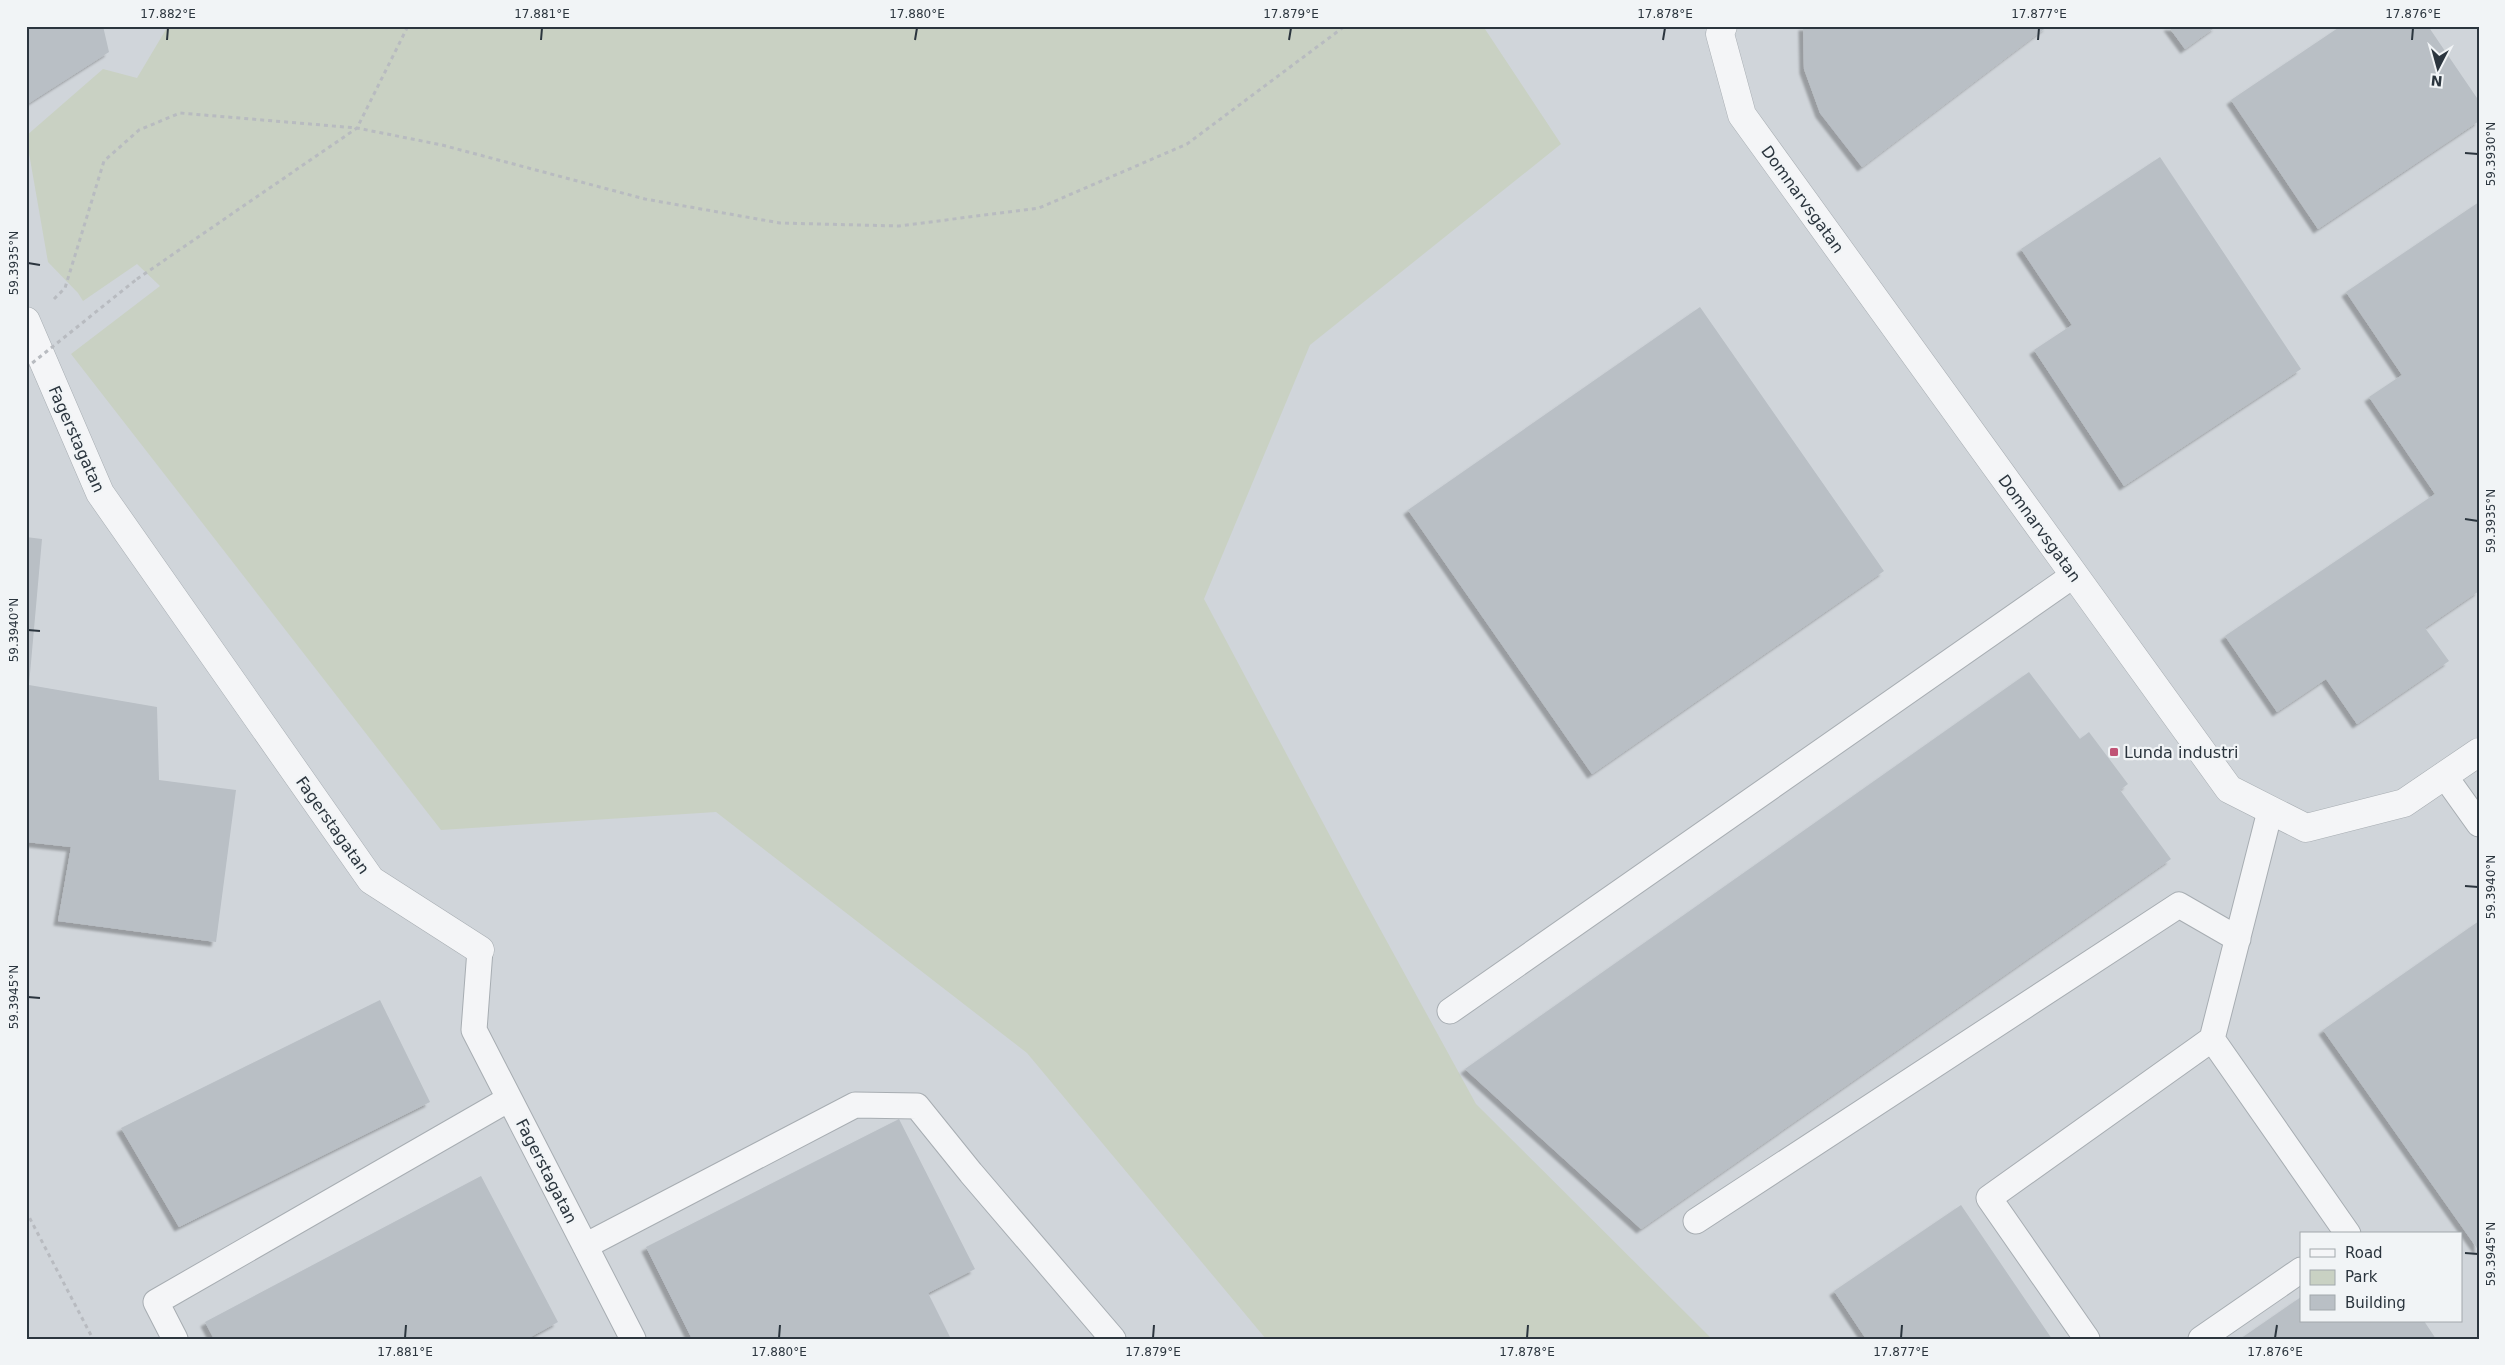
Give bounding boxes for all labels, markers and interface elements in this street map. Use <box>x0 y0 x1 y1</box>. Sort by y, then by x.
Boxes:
text: 17.882°E <box>140 7 196 21</box>
text: 17.881°E <box>514 7 570 21</box>
text: 17.880°E <box>889 7 945 21</box>
text: 17.879°E <box>1263 7 1319 21</box>
text: 17.878°E <box>1637 7 1693 21</box>
text: 17.877°E <box>2011 7 2067 21</box>
text: 17.876°E <box>2385 7 2441 21</box>
north arrow <box>2412 42 2462 92</box>
text: N <box>2430 72 2443 89</box>
text: 59.3930°N <box>2484 122 2498 186</box>
street label: Domnarvsgatan <box>1757 142 1848 257</box>
text: 59.3935°N <box>7 231 21 295</box>
street label: Fagerstagatan <box>45 383 109 495</box>
street label: Domnarvsgatan <box>1994 471 2085 586</box>
text: 59.3935°N <box>2484 489 2498 553</box>
text: 59.3940°N <box>7 598 21 662</box>
place label: Lunda industri <box>2124 743 2238 762</box>
marker: Lunda industri <box>2108 746 2120 758</box>
street label: Fagerstagatan <box>292 773 373 878</box>
text: 59.3940°N <box>2484 855 2498 919</box>
text: 59.3945°N <box>7 965 21 1029</box>
street label: Fagerstagatan <box>512 1116 581 1227</box>
text: 59.3945°N <box>2484 1222 2498 1286</box>
legend <box>2300 1232 2462 1322</box>
text: Road <box>2345 1244 2383 1262</box>
text: Park <box>2345 1268 2378 1286</box>
text: Building <box>2345 1294 2406 1312</box>
text: 17.881°E <box>377 1345 433 1359</box>
text: 17.880°E <box>751 1345 807 1359</box>
text: 17.879°E <box>1125 1345 1181 1359</box>
text: 17.878°E <box>1499 1345 1555 1359</box>
text: 17.877°E <box>1873 1345 1929 1359</box>
text: 17.876°E <box>2247 1345 2303 1359</box>

